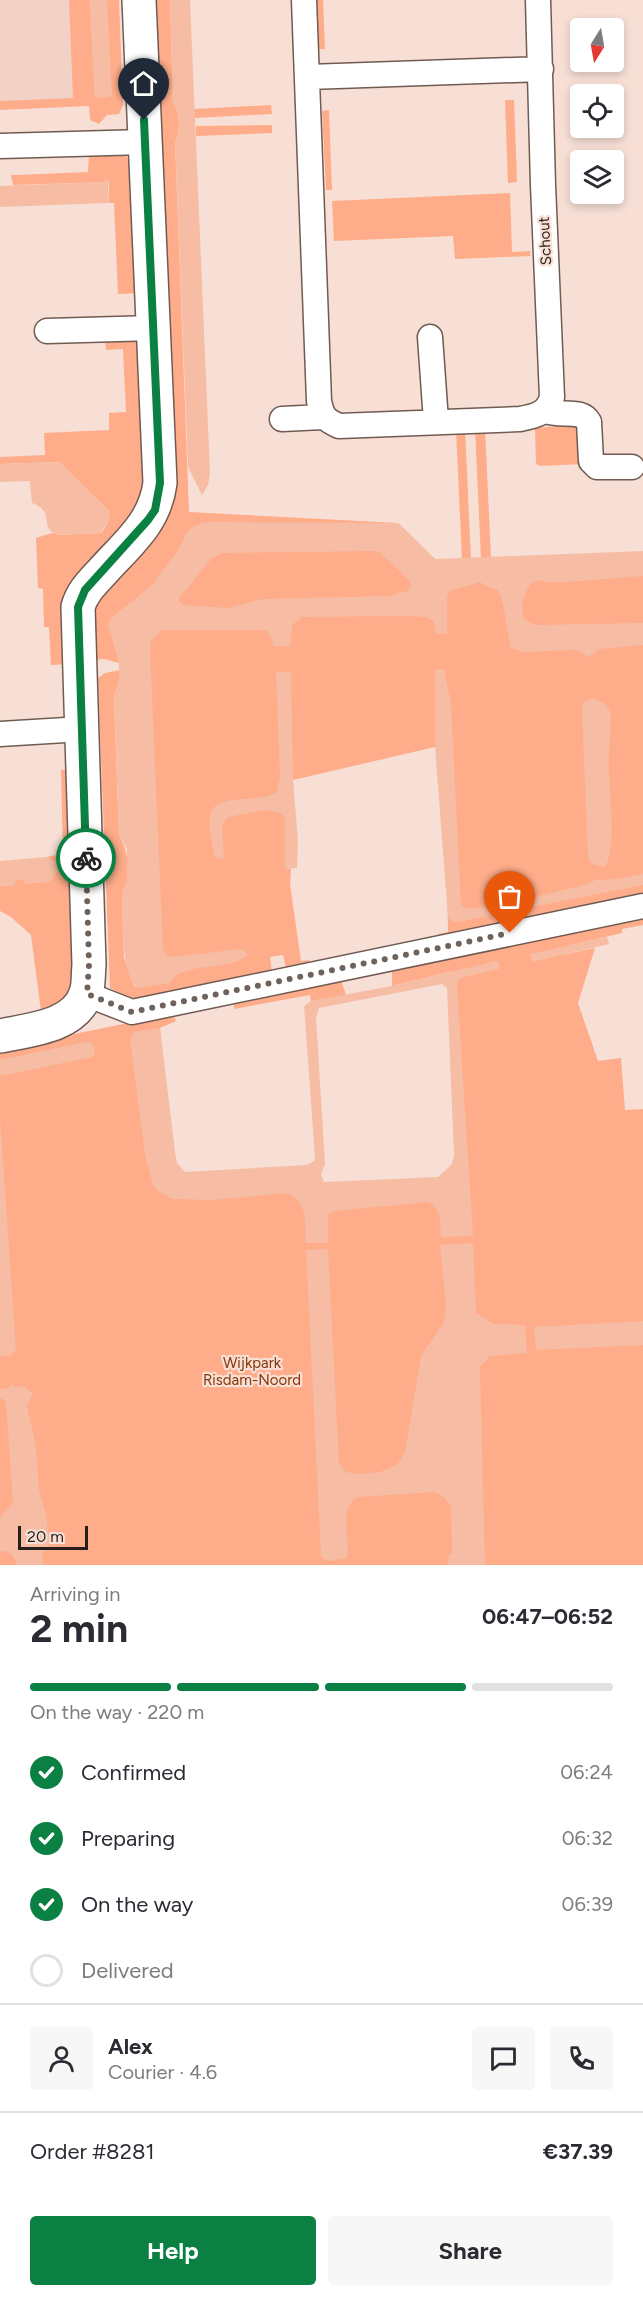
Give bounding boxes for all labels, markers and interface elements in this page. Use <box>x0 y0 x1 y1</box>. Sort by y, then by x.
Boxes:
north arrow <box>570 18 624 72</box>
map controls <box>570 18 624 204</box>
pin <box>118 58 169 120</box>
icon: home <box>127 67 160 100</box>
button: locate <box>570 84 624 138</box>
button: layers <box>570 150 624 204</box>
street label: Schout <box>535 216 555 266</box>
courier <box>56 828 116 888</box>
icon: bike <box>70 842 103 875</box>
pin <box>484 871 535 933</box>
icon: bag <box>493 880 526 913</box>
park label: Wijkpark Risdam-Noord <box>203 1354 301 1389</box>
scale bar <box>18 1523 88 1550</box>
text: 20 m <box>27 1527 64 1546</box>
text: Arriving in <box>30 1582 120 1606</box>
text: 06:47–06:52 <box>482 1603 613 1630</box>
text: 2 min <box>30 1605 128 1652</box>
text: On the way · 220 m <box>30 1700 204 1724</box>
icon: check <box>30 1756 63 1789</box>
text: Confirmed <box>81 1759 186 1786</box>
text: 06:24 <box>560 1760 613 1784</box>
icon: check <box>30 1822 63 1855</box>
text: Preparing <box>81 1825 175 1852</box>
text: 06:32 <box>562 1826 613 1850</box>
icon: check <box>30 1888 63 1921</box>
text: On the way <box>81 1891 193 1918</box>
text: 06:39 <box>562 1892 613 1916</box>
text: Delivered <box>81 1957 174 1984</box>
button: person <box>30 2027 93 2090</box>
button: chat <box>472 2027 535 2090</box>
button: phone <box>550 2027 613 2090</box>
text: Alex <box>108 2033 153 2060</box>
text: Courier · 4.6 <box>108 2060 217 2084</box>
text: Order #8281 <box>30 2138 155 2165</box>
text: €37.39 <box>543 2138 613 2165</box>
button: Help <box>30 2216 316 2285</box>
button: Share <box>328 2216 613 2285</box>

